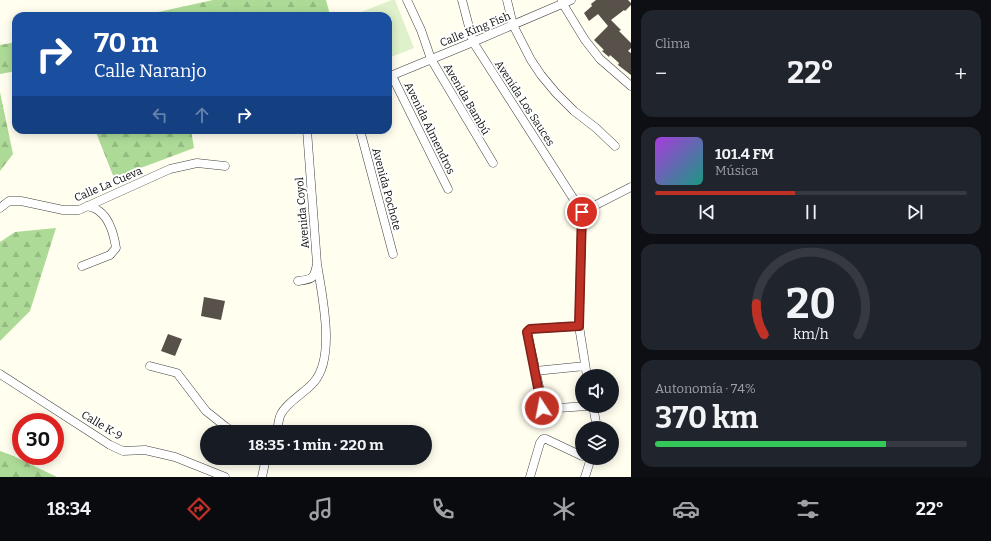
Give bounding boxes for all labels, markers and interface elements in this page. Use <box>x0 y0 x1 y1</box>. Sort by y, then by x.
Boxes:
street label: Calle King Fish <box>438 9 513 50</box>
text: 70 m <box>94 26 158 59</box>
icon: right <box>28 28 80 80</box>
text: Clima <box>655 36 690 51</box>
text: 22° <box>787 55 834 91</box>
street label: Avenida Los Sauces <box>492 58 557 148</box>
text: Calle Naranjo <box>94 60 207 82</box>
text: − <box>655 60 667 87</box>
text: + <box>954 60 967 87</box>
street label: Avenida Bambú <box>441 61 492 137</box>
street label: Avenida Almendros <box>402 80 457 176</box>
icon: left <box>149 104 171 126</box>
icon: ahead <box>191 104 213 126</box>
icon: right <box>233 104 255 126</box>
text: 101.4 FM <box>715 145 774 163</box>
street label: Avenida Pochote <box>369 146 404 232</box>
text: Música <box>715 163 758 178</box>
street label: Calle La Cueva <box>72 164 144 205</box>
street label: Avenida Coyol <box>293 177 312 249</box>
pin <box>565 195 599 229</box>
icon: arrive <box>571 201 593 223</box>
icon: previous <box>696 201 718 223</box>
icon: pause <box>800 201 822 223</box>
icon: next <box>904 201 926 223</box>
text: 20 <box>786 279 836 329</box>
text: km/h <box>793 325 829 342</box>
map controls <box>575 369 619 465</box>
button: sound <box>575 369 619 413</box>
text: Autonomía · 74% <box>655 381 756 396</box>
position arrow <box>521 387 563 429</box>
text: 370 km <box>655 400 758 436</box>
street label: Calle K-9 <box>79 408 125 443</box>
speed limit sign: 30 <box>12 413 64 465</box>
button: layers <box>575 421 619 465</box>
text: 18:35 · 1 min · 220 m <box>249 436 384 454</box>
icon: directions <box>185 495 213 523</box>
icon: music <box>307 495 335 523</box>
icon: phone <box>429 495 457 523</box>
icon: climate <box>550 495 578 523</box>
icon: car <box>672 495 700 523</box>
icon: filters <box>794 495 822 523</box>
text: 18:34 <box>47 498 91 520</box>
text: 22° <box>916 498 944 520</box>

